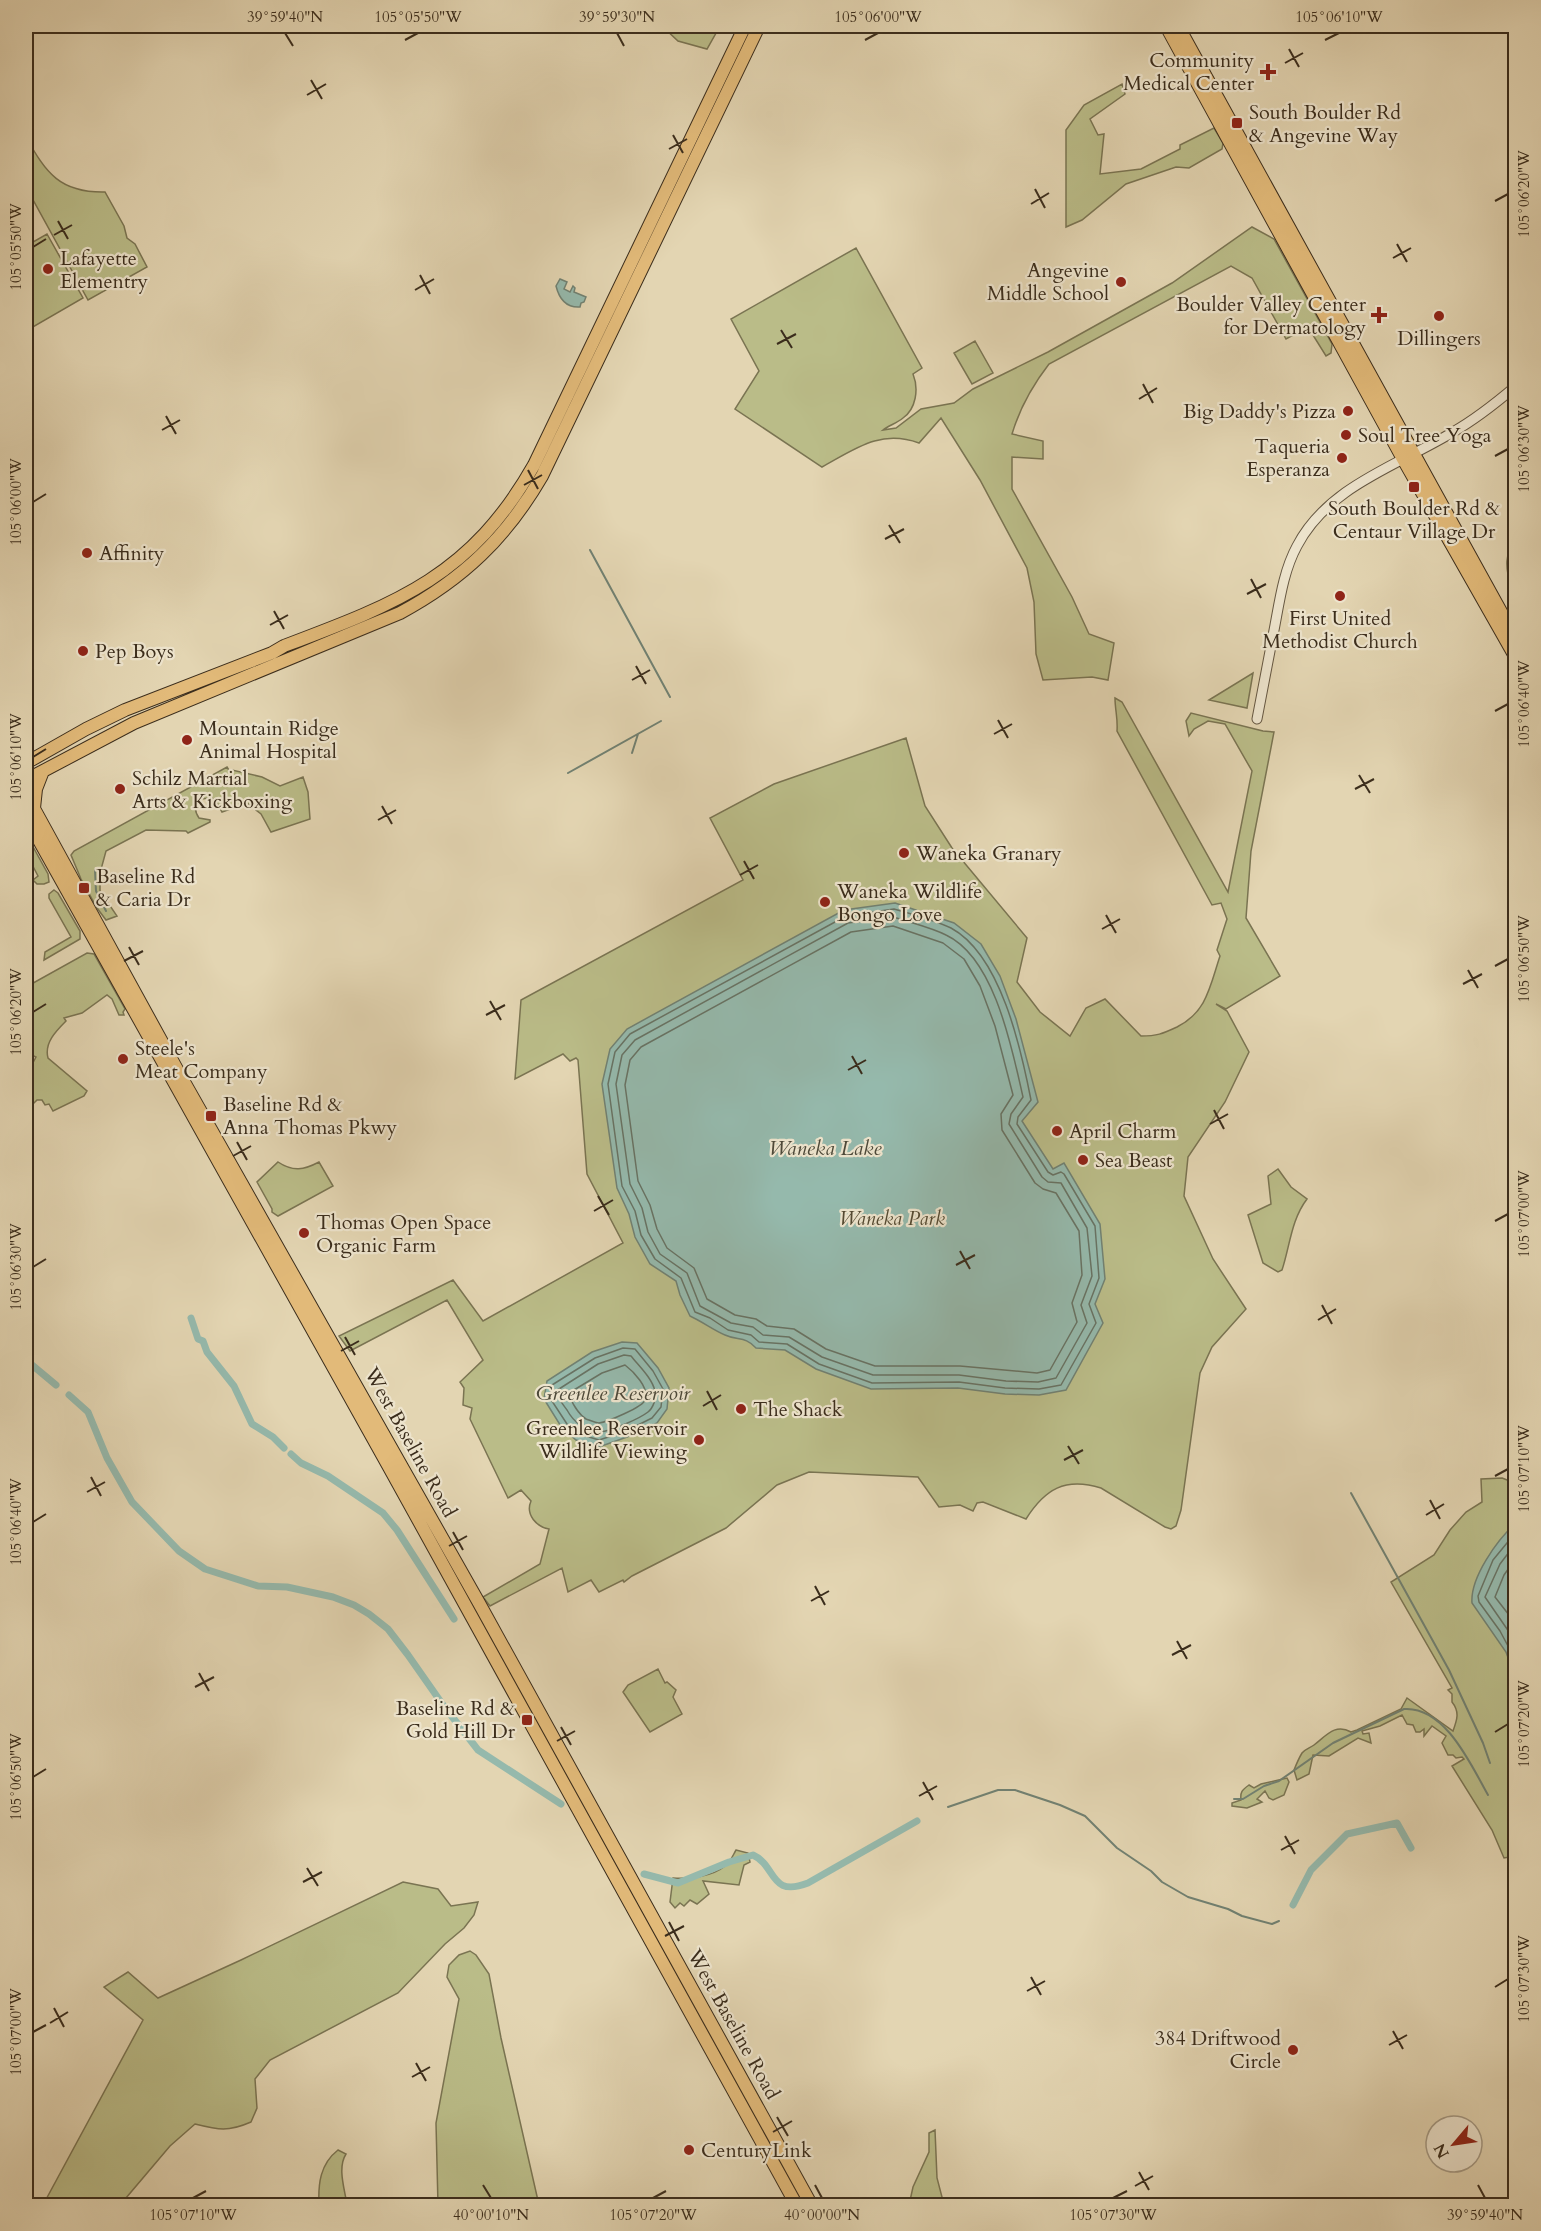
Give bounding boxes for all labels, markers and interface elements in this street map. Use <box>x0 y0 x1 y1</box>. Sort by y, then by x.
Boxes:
text: 39°59'40"N <box>247 7 323 27</box>
text: 105°05'50"W <box>374 7 462 27</box>
text: 39°59'30"N <box>579 7 655 27</box>
text: 105°06'00"W <box>834 7 922 27</box>
text: 105°06'10"W <box>1295 7 1383 27</box>
place label: Community Medical Center <box>1123 47 1255 97</box>
marker: Community Medical Center <box>1259 63 1277 81</box>
place label: South Boulder Rd & Angevine Way <box>1249 99 1401 149</box>
marker: South Boulder Rd & Angevine Way <box>1230 116 1244 130</box>
text: 105°06'20"W <box>1514 150 1534 238</box>
text: 105°05'50"W <box>6 203 26 291</box>
place label: Lafayette Elementry <box>60 245 148 295</box>
place label: Angevine Middle School <box>987 257 1109 307</box>
marker: Lafayette Elementry <box>41 262 55 276</box>
marker: Angevine Middle School <box>1114 275 1128 289</box>
place label: Boulder Valley Center for Dermatology <box>1176 291 1367 341</box>
marker: Boulder Valley Center for Dermatology <box>1370 306 1388 324</box>
marker: Dillingers <box>1432 309 1446 323</box>
place label: Dillingers <box>1397 325 1481 352</box>
place label: Big Daddy's Pizza <box>1183 398 1336 425</box>
marker: Big Daddy's Pizza <box>1341 404 1355 418</box>
text: 105°06'30"W <box>1514 405 1534 493</box>
place label: Soul Tree Yoga <box>1358 422 1492 449</box>
marker: Soul Tree Yoga <box>1339 428 1353 442</box>
place label: Taqueria Esperanza <box>1246 433 1330 483</box>
marker: Taqueria Esperanza <box>1335 451 1349 465</box>
text: 105°06'00"W <box>6 458 26 546</box>
marker: South Boulder Rd & Centaur Village Dr <box>1407 480 1421 494</box>
place label: South Boulder Rd & Centaur Village Dr <box>1328 495 1500 545</box>
place label: Affinity <box>99 540 165 567</box>
marker: Affinity <box>80 546 94 560</box>
marker: First United Methodist Church <box>1333 589 1347 603</box>
place label: First United Methodist Church <box>1262 605 1418 655</box>
place label: Pep Boys <box>95 638 174 665</box>
marker: Pep Boys <box>76 644 90 658</box>
text: 105°06'40"W <box>1514 660 1534 748</box>
text: 105°06'10"W <box>6 713 26 801</box>
place label: Mountain Ridge Animal Hospital <box>199 715 339 765</box>
marker: Mountain Ridge Animal Hospital <box>180 733 194 747</box>
place label: Schilz Martial Arts & Kickboxing <box>132 765 293 815</box>
marker: Schilz Martial Arts & Kickboxing <box>113 782 127 796</box>
place label: Waneka Granary <box>915 840 1062 867</box>
marker: Waneka Granary <box>897 846 911 860</box>
place label: Baseline Rd & Caria Dr <box>96 863 195 913</box>
place label: Waneka Wildlife Bongo Love <box>836 878 982 928</box>
marker: Baseline Rd & Caria Dr <box>77 881 91 895</box>
marker: Waneka Wildlife Bongo Love <box>818 895 832 909</box>
text: 105°06'50"W <box>1514 915 1534 1003</box>
text: 105°06'20"W <box>6 968 26 1056</box>
place label: Steele's Meat Company <box>135 1035 268 1085</box>
marker: Steele's Meat Company <box>116 1052 130 1066</box>
place label: Baseline Rd & Anna Thomas Pkwy <box>223 1091 398 1141</box>
marker: Baseline Rd & Anna Thomas Pkwy <box>204 1109 218 1123</box>
place label: April Charm <box>1069 1118 1176 1145</box>
marker: April Charm <box>1050 1124 1064 1138</box>
water label: Waneka Lake <box>768 1134 882 1163</box>
place label: Sea Beast <box>1095 1147 1173 1174</box>
marker: Sea Beast <box>1076 1153 1090 1167</box>
text: 105°07'00"W <box>1514 1170 1534 1258</box>
park label: Waneka Park <box>839 1205 945 1232</box>
place label: Thomas Open Space Organic Farm <box>316 1209 491 1259</box>
text: 105°06'30"W <box>6 1223 26 1311</box>
marker: Thomas Open Space Organic Farm <box>297 1226 311 1240</box>
street label: West Baseline Road <box>358 1361 463 1523</box>
water label: Greenlee Reservoir <box>536 1379 691 1408</box>
place label: The Shack <box>753 1396 843 1423</box>
marker: The Shack <box>734 1402 748 1416</box>
place label: Greenlee Reservoir Wildlife Viewing <box>526 1415 688 1465</box>
text: 105°07'10"W <box>1514 1425 1534 1513</box>
marker: Greenlee Reservoir Wildlife Viewing <box>692 1433 706 1447</box>
text: 105°06'40"W <box>6 1478 26 1566</box>
text: 105°07'20"W <box>1514 1680 1534 1768</box>
place label: Baseline Rd & Gold Hill Dr <box>396 1695 516 1745</box>
marker: Baseline Rd & Gold Hill Dr <box>520 1713 534 1727</box>
text: 105°06'50"W <box>6 1733 26 1821</box>
text: 105°07'30"W <box>1514 1935 1534 2023</box>
street label: West Baseline Road <box>681 1943 786 2105</box>
text: 105°07'00"W <box>6 1988 26 2076</box>
place label: 384 Driftwood Circle <box>1155 2025 1281 2075</box>
marker: 384 Driftwood Circle <box>1286 2043 1300 2057</box>
north arrow <box>1424 2114 1484 2174</box>
place label: CenturyLink <box>701 2137 812 2164</box>
text: N <box>1429 2139 1455 2162</box>
marker: CenturyLink <box>682 2143 696 2157</box>
text: 105°07'10"W <box>149 2205 237 2225</box>
text: 40°00'10"N <box>453 2205 529 2225</box>
text: 105°07'20"W <box>609 2205 697 2225</box>
text: 40°00'00"N <box>784 2205 860 2225</box>
text: 105°07'30"W <box>1069 2205 1157 2225</box>
text: 39°59'40"N <box>1447 2205 1523 2225</box>

